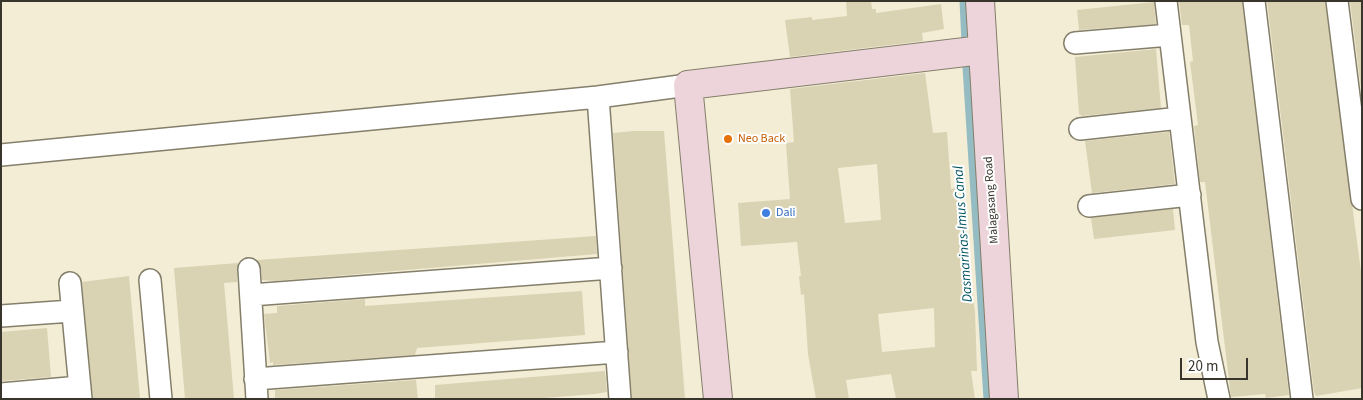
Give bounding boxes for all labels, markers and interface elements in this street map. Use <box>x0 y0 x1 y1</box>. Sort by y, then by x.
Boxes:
place label: Neo Back <box>738 132 785 146</box>
marker: Neo Back <box>722 133 734 145</box>
street label: Malagasang Road <box>982 156 1002 244</box>
water label: Dasmarinas-Imus Canal <box>951 165 977 303</box>
place label: Dali <box>776 206 795 220</box>
marker: Dali <box>760 207 772 219</box>
scale bar <box>1183 348 1250 380</box>
text: 20 m <box>1188 356 1218 377</box>

